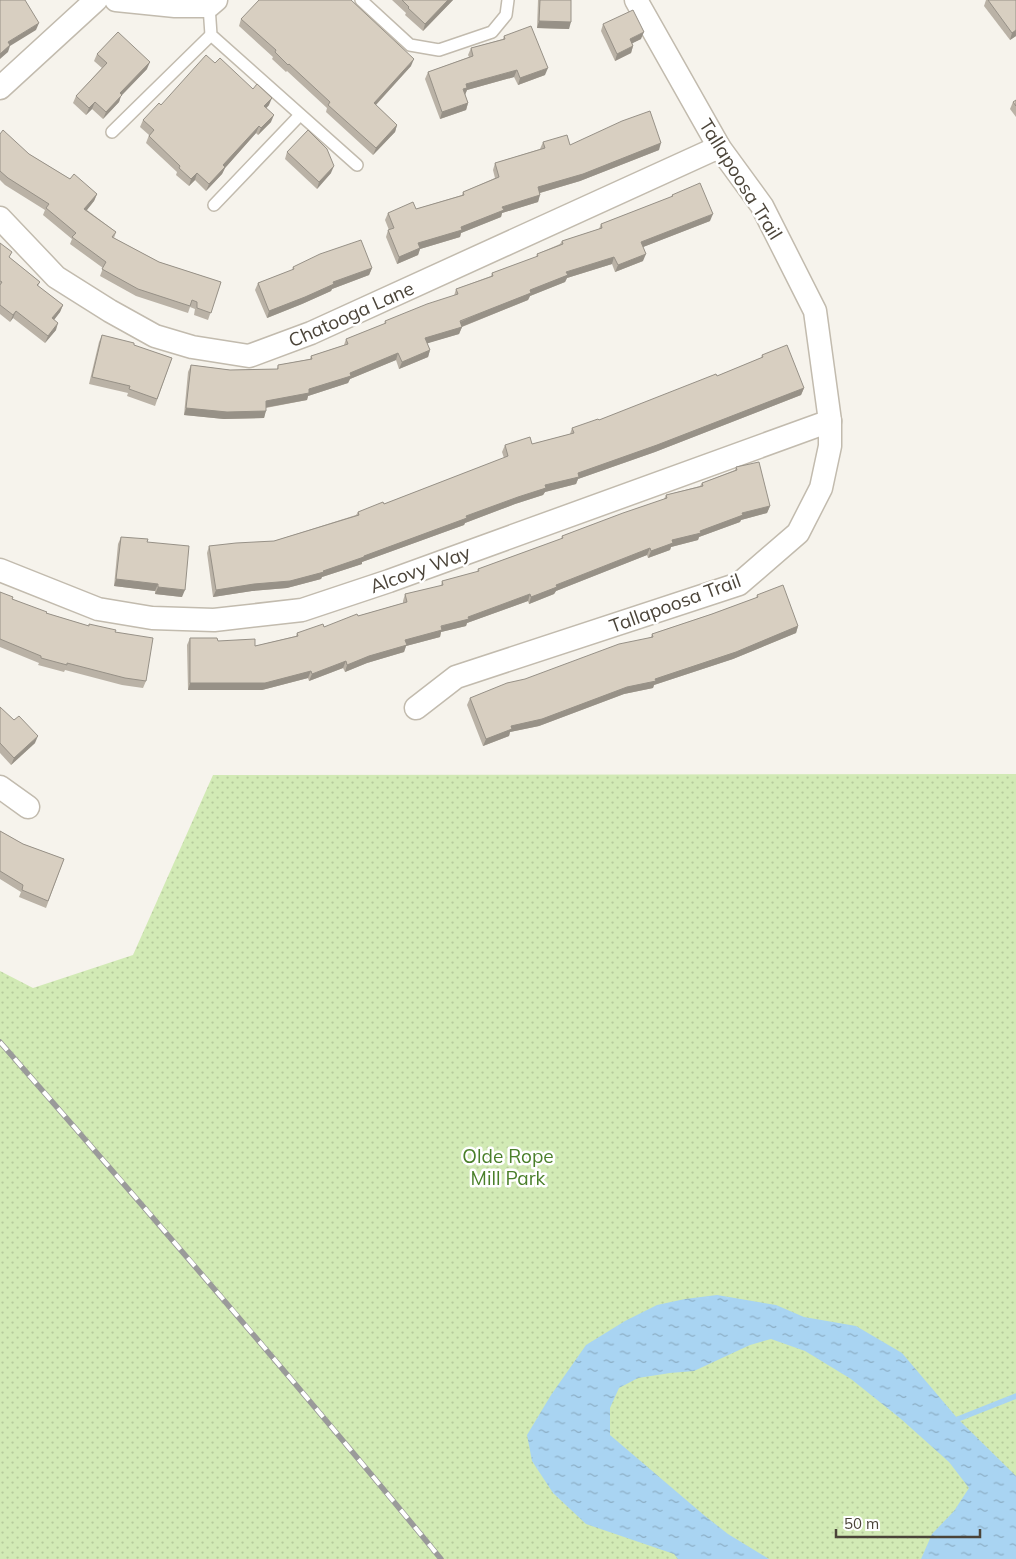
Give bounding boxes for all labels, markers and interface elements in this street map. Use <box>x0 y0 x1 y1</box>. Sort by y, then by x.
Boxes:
street label: Tallapoosa Trail <box>694 114 788 244</box>
street label: Chatooga Lane <box>285 276 417 352</box>
street label: Alcovy Way <box>366 540 474 598</box>
street label: Tallapoosa Trail <box>606 568 744 638</box>
park label: Olde Rope Mill Park <box>462 1144 554 1190</box>
scale bar <box>836 1506 980 1538</box>
text: 50 m <box>844 1514 879 1533</box>

